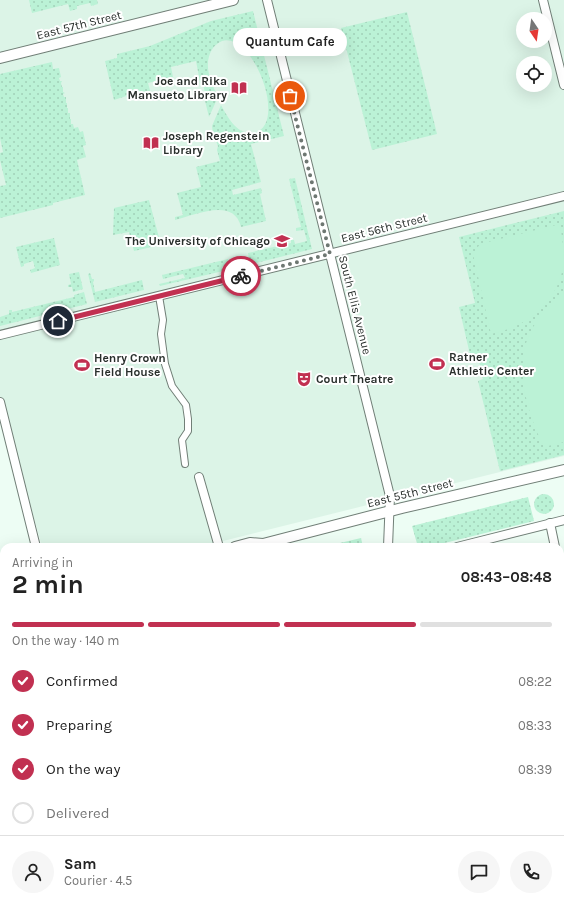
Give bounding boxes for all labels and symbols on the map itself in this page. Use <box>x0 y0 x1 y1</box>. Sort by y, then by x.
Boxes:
street label: East 57th Street <box>35 8 123 42</box>
north arrow <box>516 12 552 48</box>
callout: Quantum Cafe <box>233 28 347 56</box>
place label: Joe and Rika Mansueto Library <box>128 74 227 102</box>
library icon: Joe and Rika Mansueto Library <box>230 79 248 97</box>
pin <box>273 79 307 113</box>
place label: Joseph Regenstein Library <box>163 129 269 157</box>
library icon: Joseph Regenstein Library <box>142 134 160 152</box>
street label: East 56th Street <box>340 210 429 245</box>
school or university icon: The University of Chicago <box>273 232 291 250</box>
place label: The University of Chicago <box>125 234 270 248</box>
street label: South Ellis Avenue <box>336 254 374 356</box>
courier <box>221 256 261 296</box>
pin <box>41 304 75 338</box>
place label: Ratner Athletic Center <box>449 350 534 378</box>
place label: Henry Crown Field House <box>94 351 166 379</box>
sports icon: Ratner Athletic Center <box>428 355 446 373</box>
sports icon: Henry Crown Field House <box>73 356 91 374</box>
theatre icon: Court Theatre <box>295 370 313 388</box>
place label: Court Theatre <box>316 372 393 386</box>
street label: East 55th Street <box>366 475 455 510</box>

